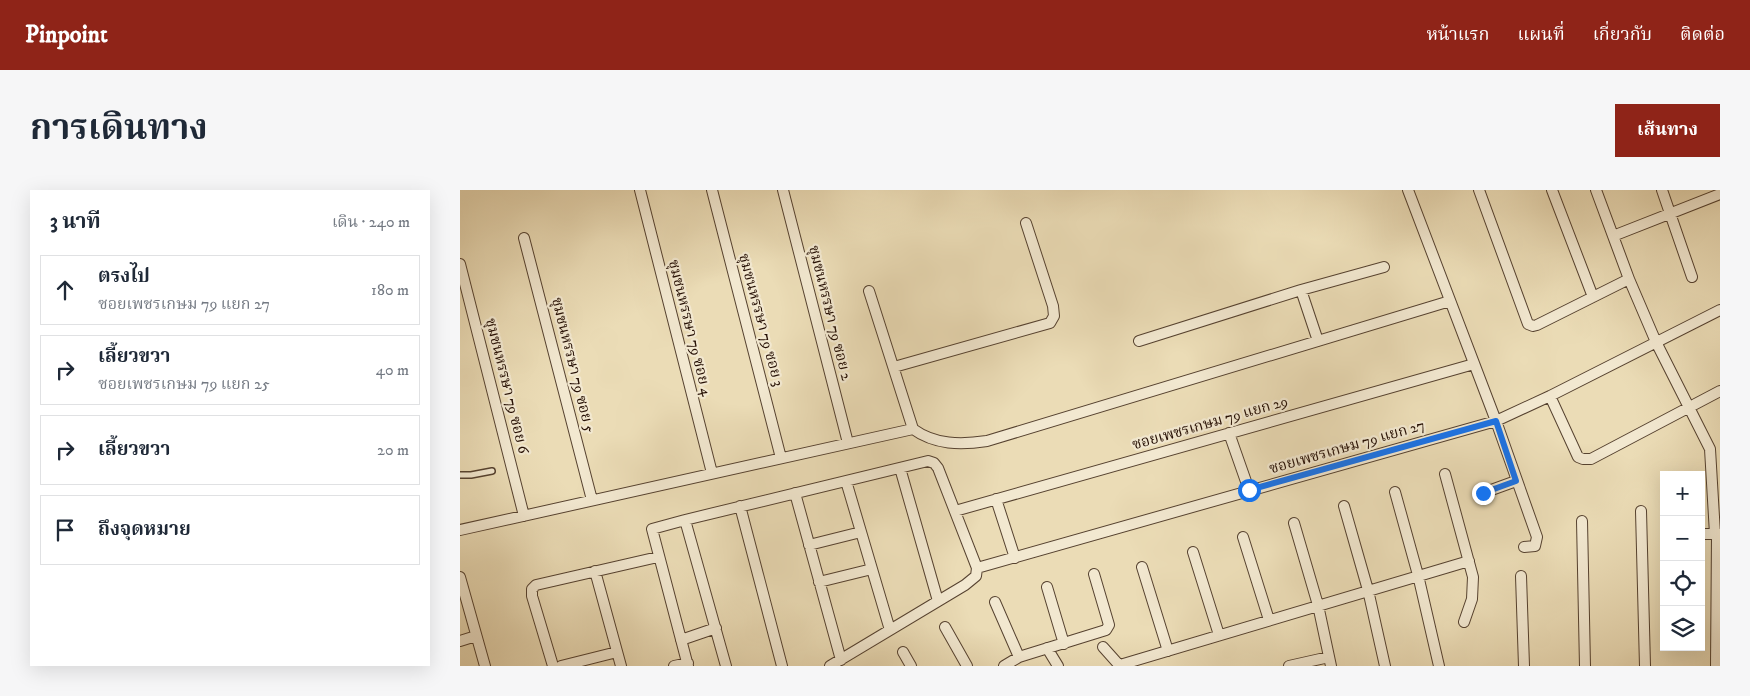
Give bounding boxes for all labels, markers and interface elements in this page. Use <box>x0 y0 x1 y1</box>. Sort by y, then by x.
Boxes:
text: Pinpoint <box>25 20 108 50</box>
text: หน้าแรก <box>1426 24 1489 46</box>
text: แผนที่ <box>1517 24 1565 46</box>
text: เกี่ยวกับ <box>1593 24 1652 46</box>
text: ติดต่อ <box>1680 24 1725 46</box>
button: เส้นทาง <box>1615 104 1720 157</box>
text: การเดินทาง <box>30 107 208 151</box>
text: 3 นาที <box>50 209 101 235</box>
text: เดิน · 240 m <box>332 212 410 232</box>
street label: ชุมชนหรรษา 79 ซอย 2 <box>803 244 856 383</box>
street label: ชุมชนหรรษา 79 ซอย 3 <box>733 252 788 389</box>
street label: ชุมชนหรรษา 79 ซอย 4 <box>663 258 716 399</box>
text: ตรงไป <box>98 265 150 288</box>
icon: ahead <box>51 276 79 304</box>
text: 180 m <box>371 280 409 300</box>
text: ซอยเพชรเกษม 79 แยก 27 <box>98 294 270 314</box>
street label: ชุมชนหรรษา 79 ซอย 5 <box>546 296 599 435</box>
street label: ชุมชนหรรษา 79 ซอย 6 <box>480 316 533 457</box>
text: เลี้ยวขวา <box>98 345 170 368</box>
icon: right <box>51 356 79 384</box>
text: 40 m <box>376 360 409 380</box>
text: ซอยเพชรเกษม 79 แยก 25 <box>98 374 270 394</box>
street label: ซอยเพชรเกษม 79 แยก 29 <box>1130 392 1290 454</box>
street label: ซอยเพชรเกษม 79 แยก 27 <box>1267 416 1427 478</box>
icon: right <box>51 436 79 464</box>
text: เลี้ยวขวา <box>98 438 170 461</box>
text: 20 m <box>377 440 409 460</box>
map controls <box>1660 471 1705 651</box>
button: + <box>1660 471 1705 516</box>
route start <box>1238 479 1261 502</box>
route end <box>1472 482 1495 505</box>
icon: arrive <box>51 516 79 544</box>
button: − <box>1660 516 1705 561</box>
text: ถึงจุดหมาย <box>98 518 191 541</box>
button: locate <box>1660 561 1705 606</box>
button: layers <box>1660 606 1705 651</box>

